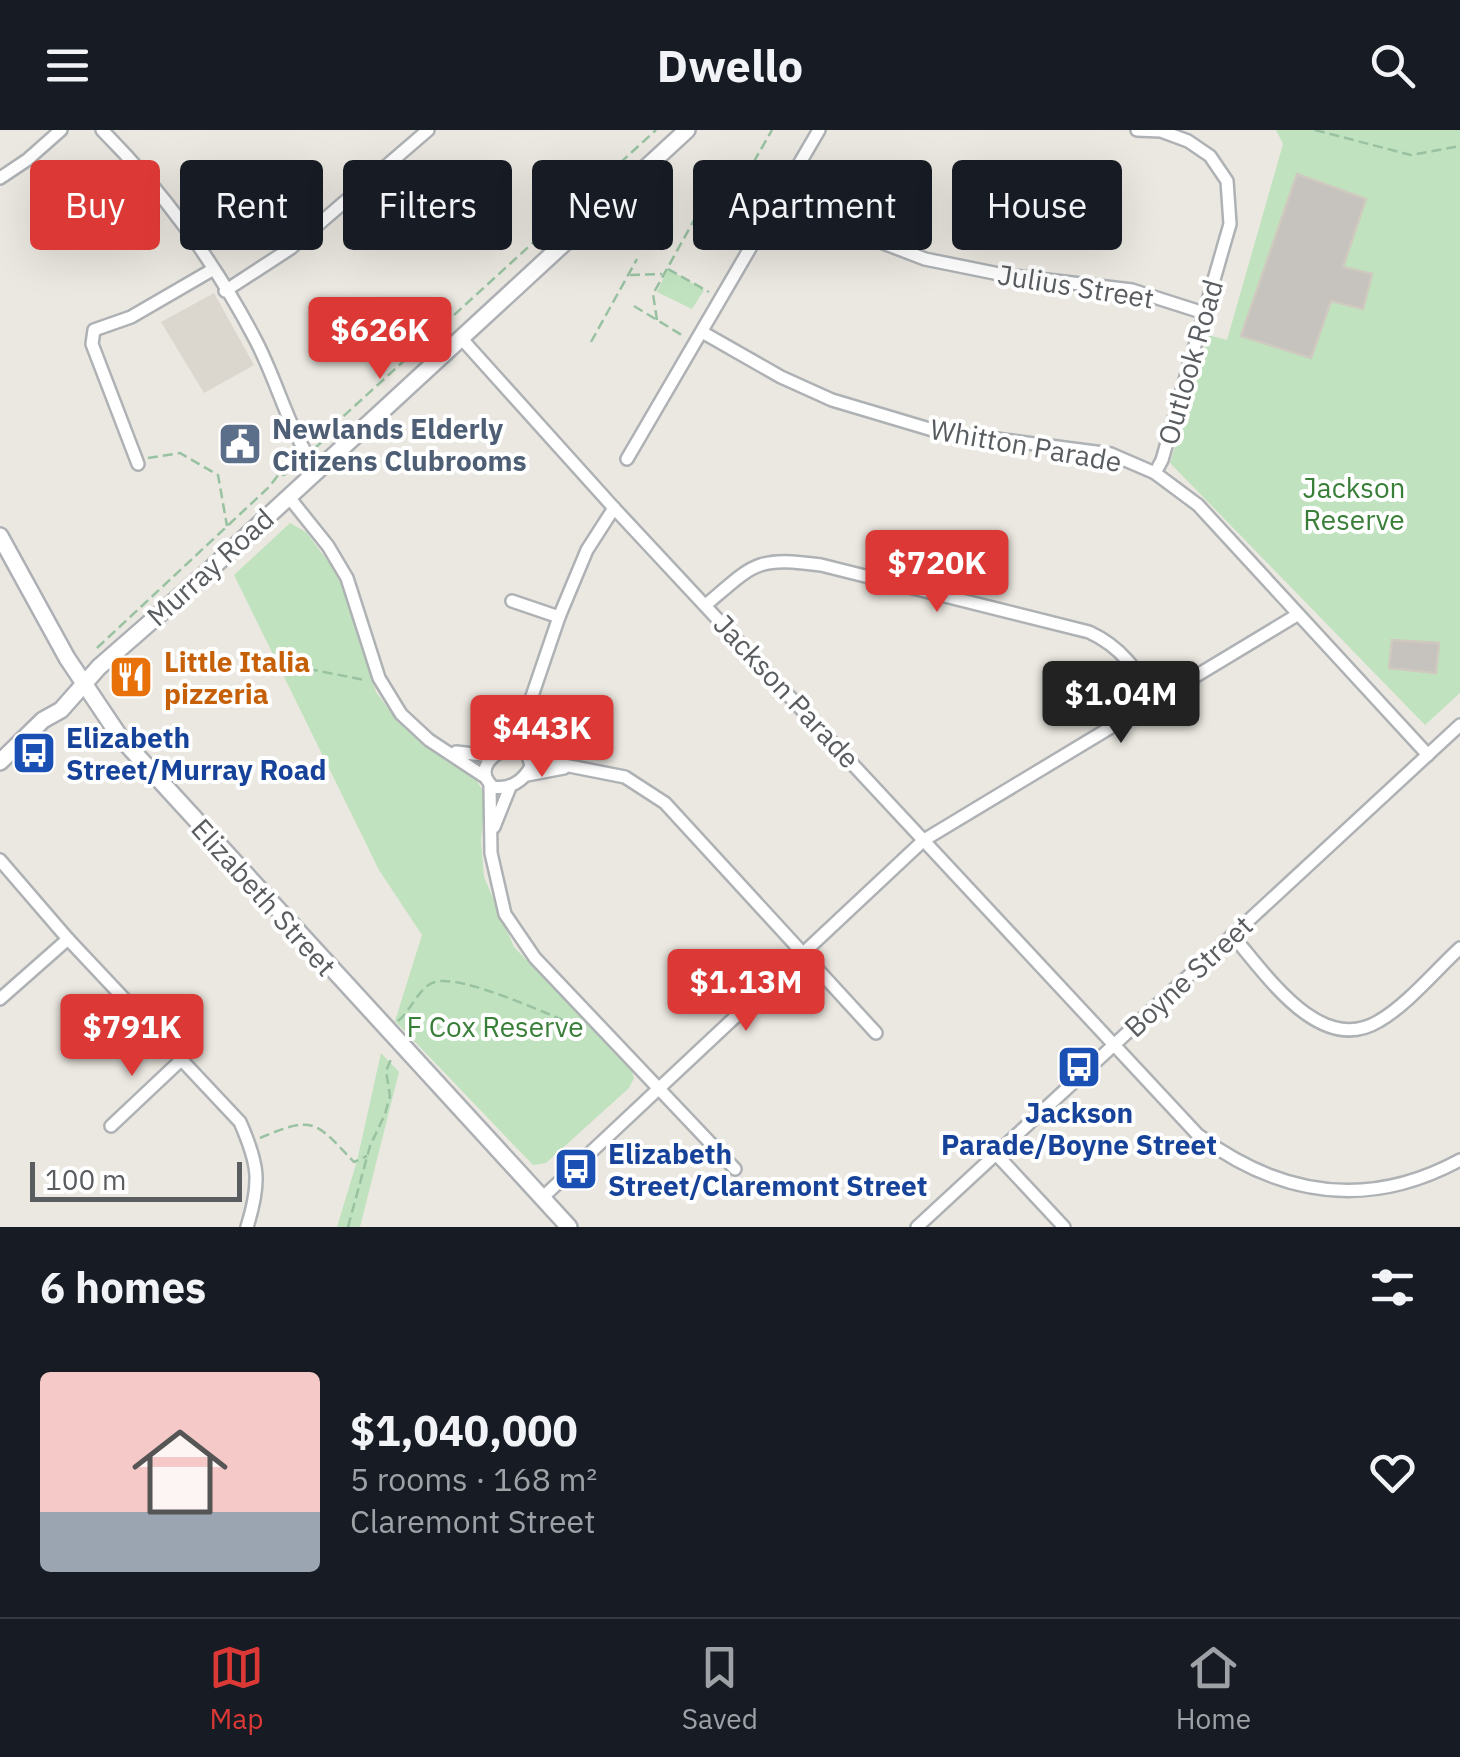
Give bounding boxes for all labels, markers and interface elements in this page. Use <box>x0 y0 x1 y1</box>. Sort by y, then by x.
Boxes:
text: Dwello <box>657 36 803 94</box>
icon: menu <box>40 38 95 93</box>
icon: search <box>1365 38 1420 93</box>
chip: Buy <box>30 160 160 250</box>
chip: Rent <box>180 160 323 250</box>
chip: Filters <box>343 160 512 250</box>
chip: New <box>532 160 673 250</box>
chip: Apartment <box>693 160 932 250</box>
chip: House <box>952 160 1122 250</box>
street label: Julius Street <box>995 255 1157 317</box>
street label: Outlook Road <box>1149 275 1231 449</box>
pin: $626K <box>310 297 450 382</box>
text: $626K <box>330 308 430 350</box>
place label: Newlands Elderly Citizens Clubrooms <box>272 410 527 479</box>
street label: Whitton Parade <box>927 410 1125 480</box>
public building icon: Newlands Elderly Citizens Clubrooms <box>217 421 263 467</box>
park label: Jackson Reserve <box>1302 469 1406 538</box>
street label: Murray Road <box>139 500 281 634</box>
pin: $720K <box>867 530 1007 615</box>
text: $720K <box>887 541 987 583</box>
street label: Jackson Parade <box>706 606 868 776</box>
place label: Little Italia pizzeria <box>164 643 310 712</box>
restaurant icon: Little Italia pizzeria <box>108 654 154 700</box>
pin: $1.04M <box>1040 661 1202 746</box>
text: $1.04M <box>1065 672 1177 714</box>
pin: $443K <box>472 695 612 780</box>
text: $443K <box>492 706 592 748</box>
place label: Elizabeth Street/Murray Road <box>66 719 327 788</box>
bus stop icon: Elizabeth Street/Murray Road <box>11 730 57 776</box>
street label: Elizabeth Street <box>183 810 345 984</box>
street label: Boyne Street <box>1116 907 1260 1045</box>
pin: $1.13M <box>665 949 827 1034</box>
text: $1.13M <box>690 960 802 1002</box>
pin: $791K <box>62 994 202 1079</box>
text: $791K <box>82 1005 182 1047</box>
park label: F Cox Reserve <box>406 1008 584 1045</box>
bus stop icon: Jackson Parade/Boyne Street <box>1056 1044 1102 1090</box>
place label: Jackson Parade/Boyne Street <box>941 1094 1217 1163</box>
place label: Elizabeth Street/Claremont Street <box>608 1135 928 1204</box>
bus stop icon: Elizabeth Street/Claremont Street <box>553 1146 599 1192</box>
scale bar <box>30 1157 242 1202</box>
text: 100 m <box>45 1161 126 1198</box>
text: 6 homes <box>40 1260 206 1315</box>
icon: filters <box>1365 1260 1420 1315</box>
text: $1,040,000 <box>350 1403 578 1458</box>
icon: home <box>120 1412 240 1532</box>
icon: heart <box>1365 1445 1420 1500</box>
text: 5 rooms · 168 m² <box>350 1458 597 1500</box>
text: Claremont Street <box>350 1500 595 1542</box>
tab: Map <box>209 1640 264 1737</box>
tab: Saved <box>682 1640 758 1737</box>
tab: Home <box>1176 1640 1251 1737</box>

